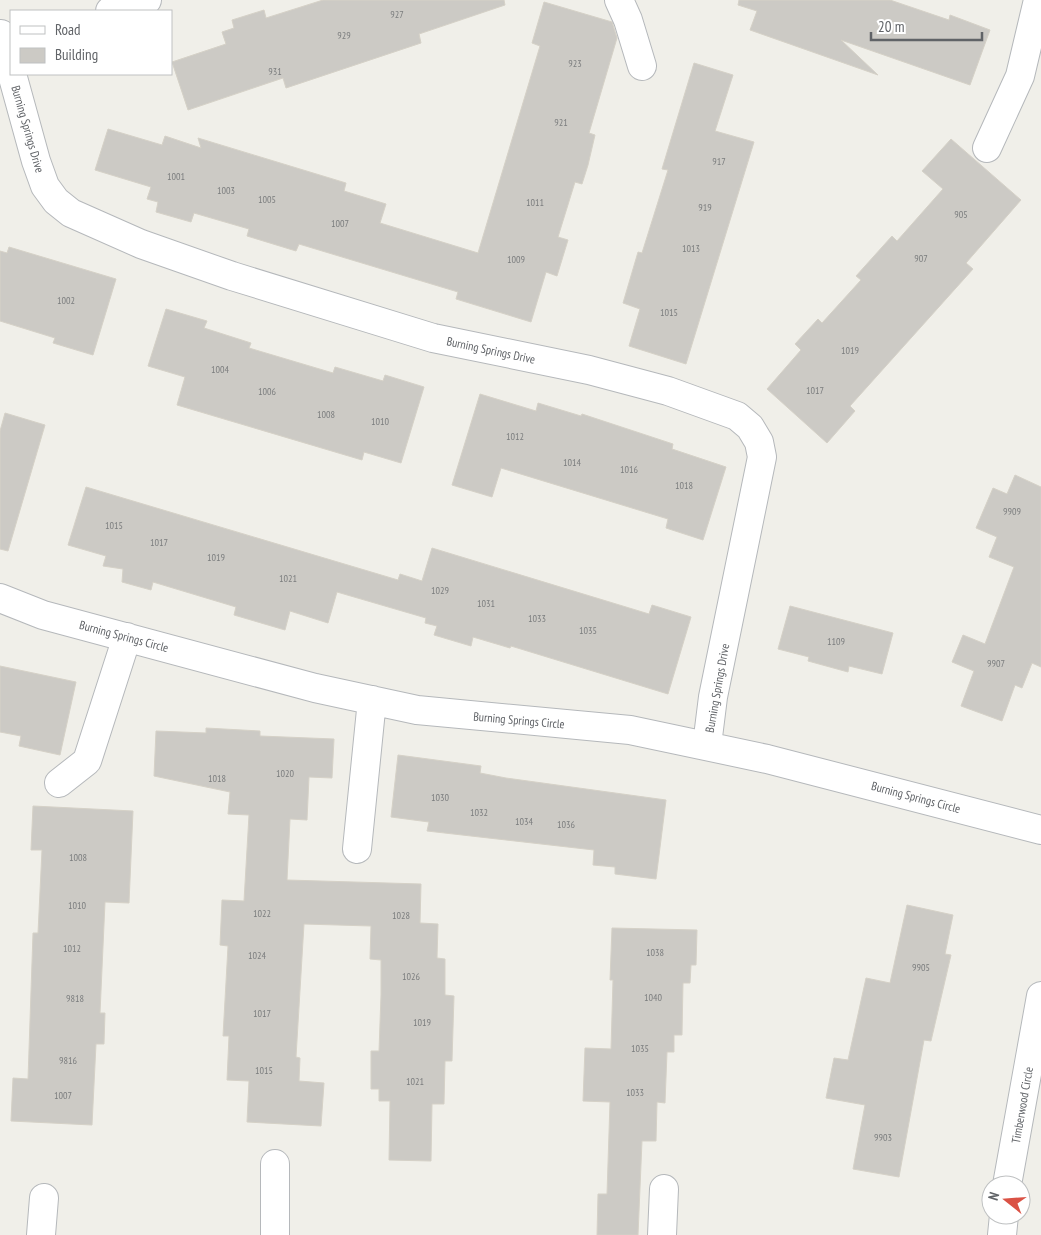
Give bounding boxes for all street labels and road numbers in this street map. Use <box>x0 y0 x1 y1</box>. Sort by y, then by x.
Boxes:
street label: Burning Springs Drive <box>8 84 48 174</box>
street label: Burning Springs Drive <box>445 333 537 367</box>
street label: Burning Springs Circle <box>78 617 170 655</box>
street label: Burning Springs Drive <box>702 642 732 734</box>
street label: Burning Springs Circle <box>473 709 565 731</box>
street label: Burning Springs Circle <box>870 778 962 816</box>
street label: Timberwood Circle <box>1008 1065 1036 1145</box>

